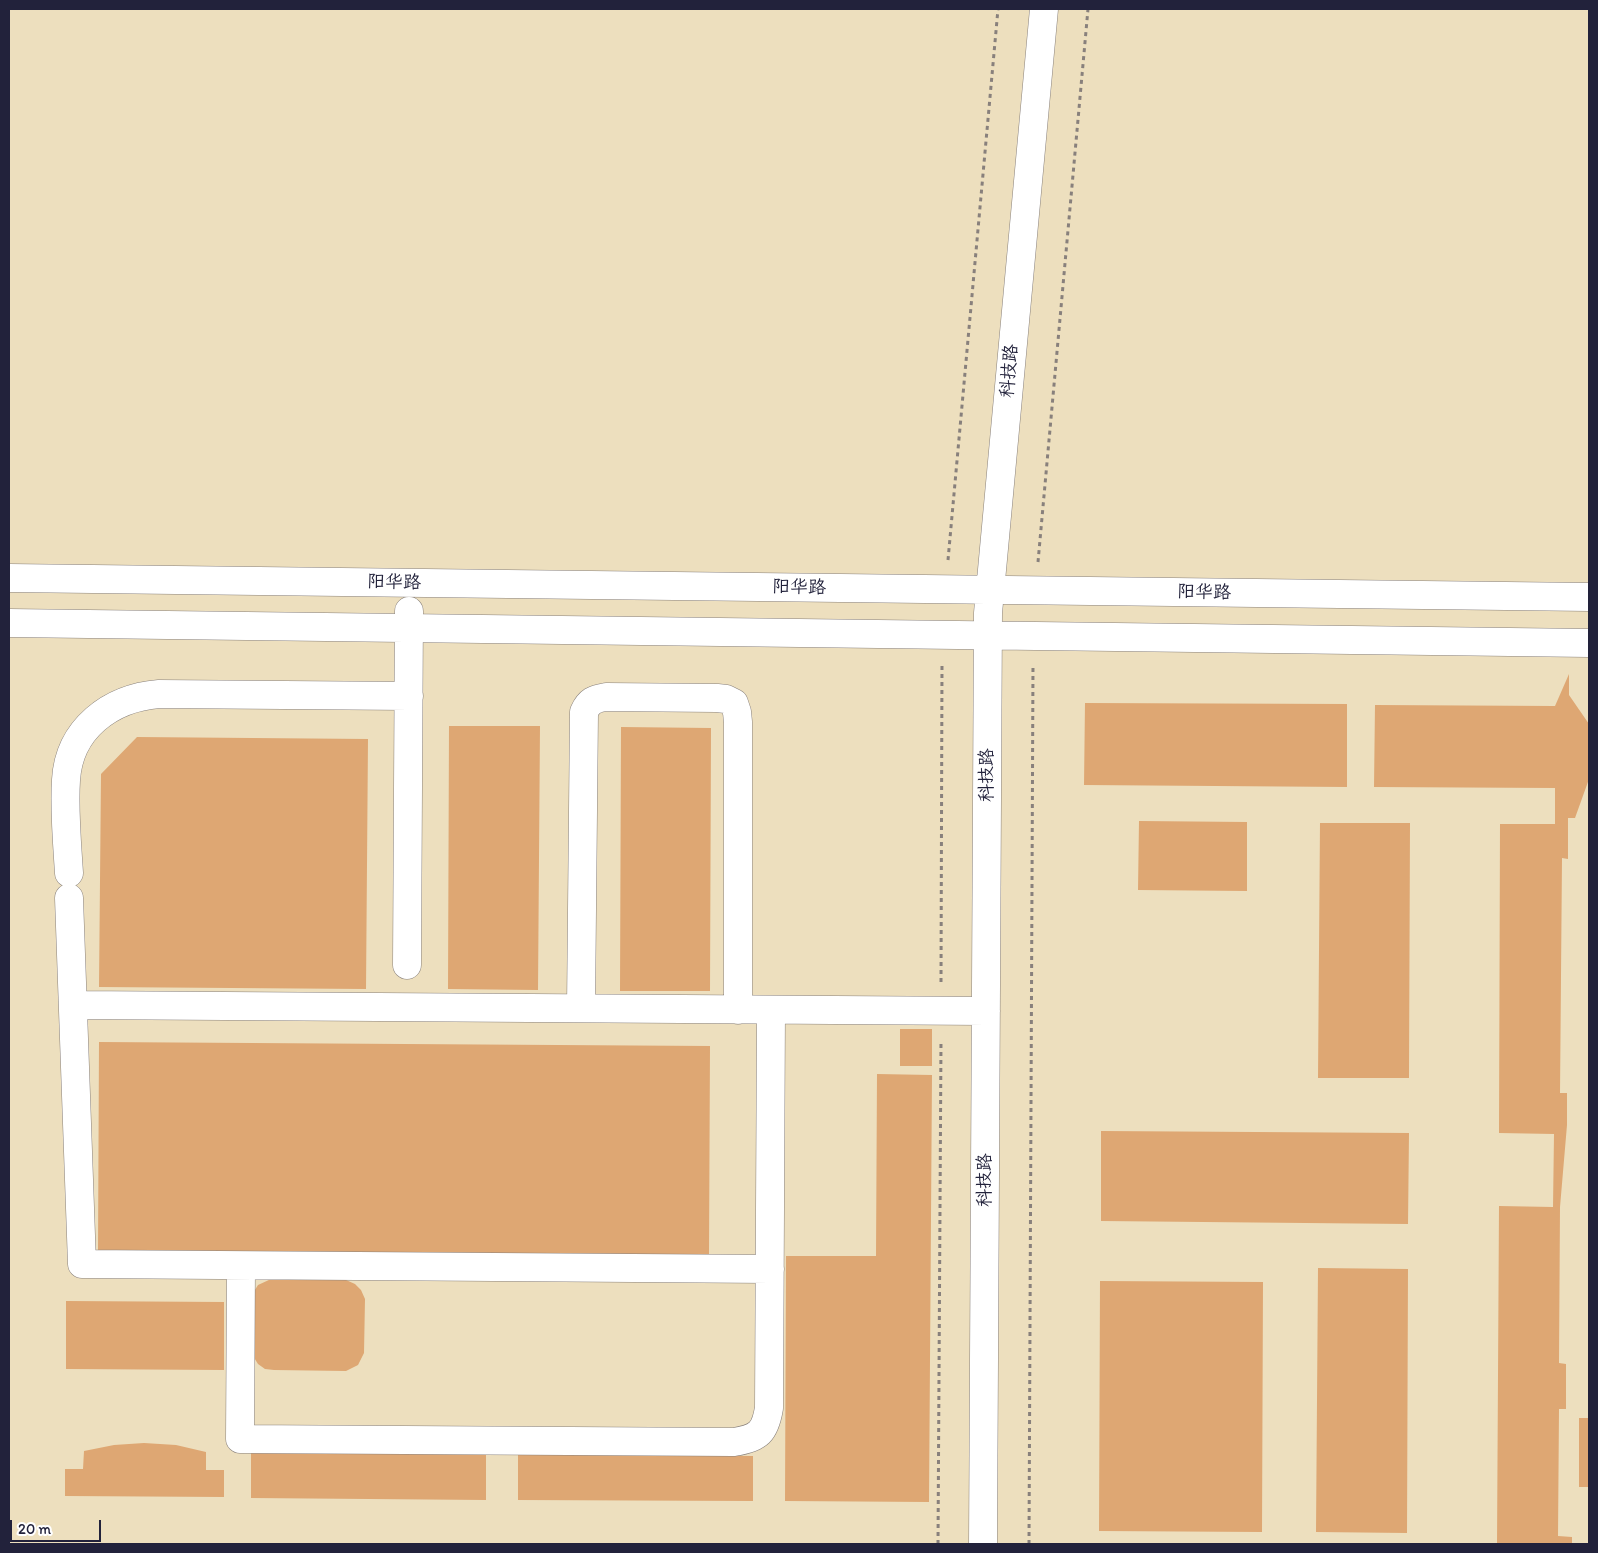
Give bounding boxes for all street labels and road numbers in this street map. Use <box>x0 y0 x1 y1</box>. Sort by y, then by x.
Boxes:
street label: 科技路 <box>997 343 1023 399</box>
street label: 阳华路 <box>367 572 421 594</box>
street label: 阳华路 <box>772 577 826 599</box>
street label: 阳华路 <box>1177 582 1231 604</box>
street label: 科技路 <box>976 748 998 802</box>
street label: 科技路 <box>974 1153 996 1207</box>

